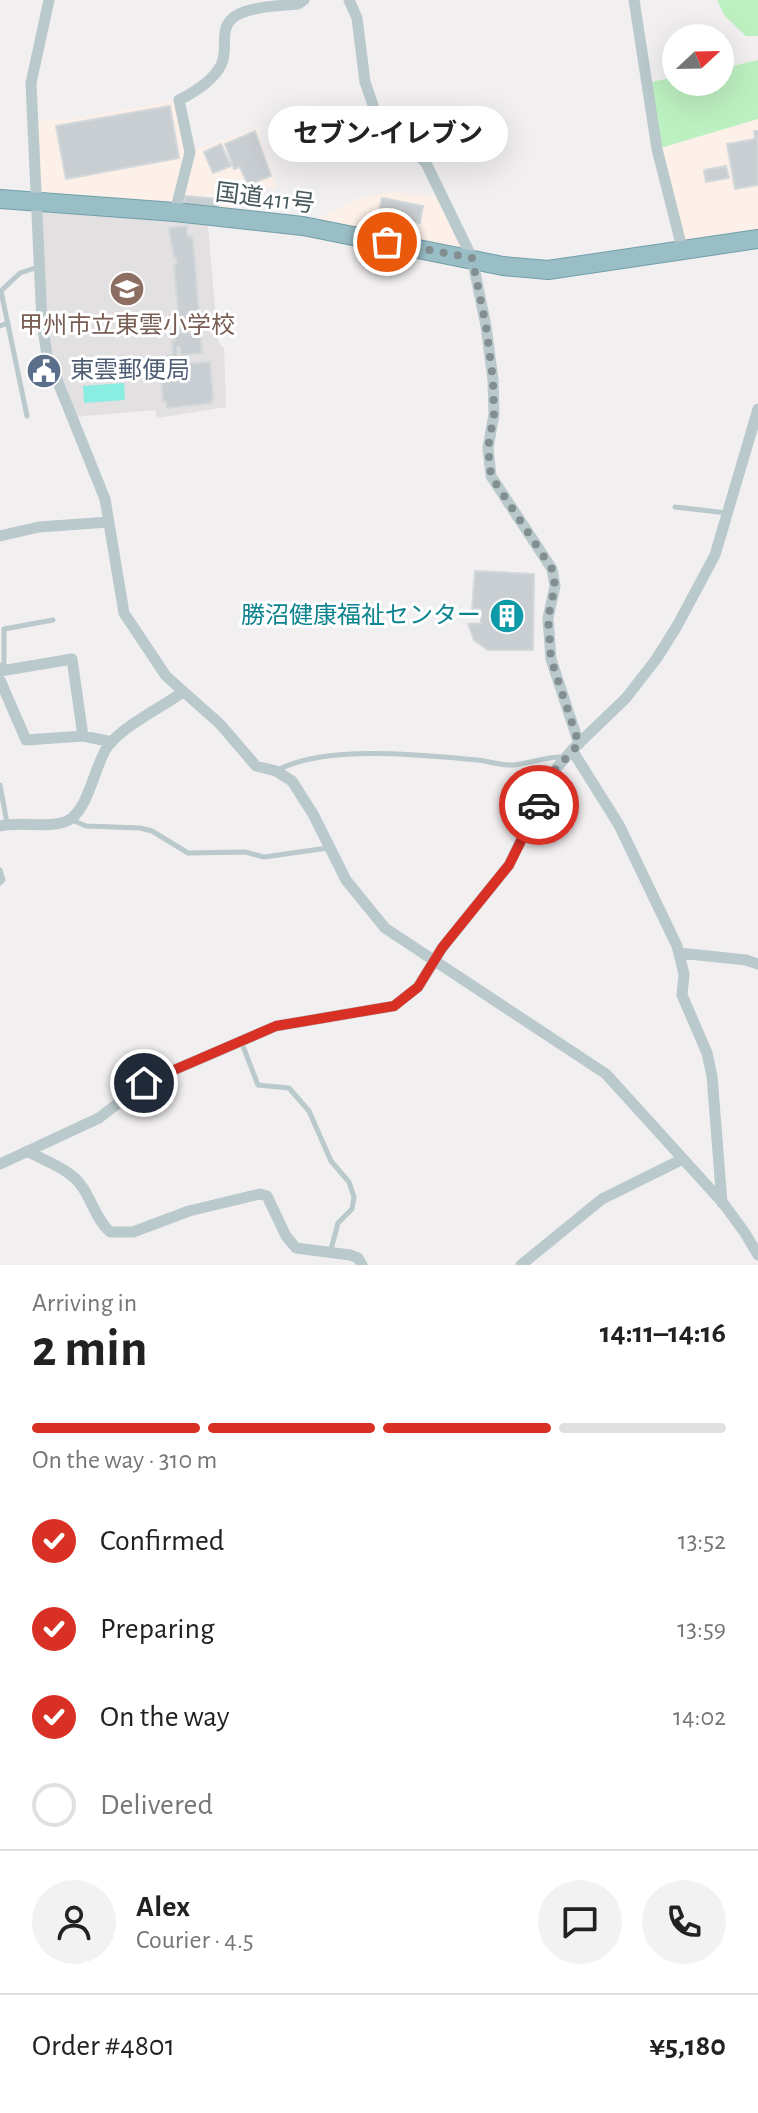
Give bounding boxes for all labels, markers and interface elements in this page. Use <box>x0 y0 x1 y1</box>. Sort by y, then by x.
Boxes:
north arrow <box>662 24 734 96</box>
map controls <box>662 24 734 96</box>
callout: セブン-イレブン <box>267 106 507 162</box>
text: セブン-イレブン <box>293 121 483 147</box>
street label: 国道411号 <box>214 179 316 217</box>
pin <box>353 208 421 276</box>
icon: bag <box>365 220 409 264</box>
school or university icon: 甲州市立東雲小学校 <box>108 270 146 308</box>
place label: 甲州市立東雲小学校 <box>19 312 235 338</box>
public building icon: 東雲郵便局 <box>25 352 63 390</box>
place label: 東雲郵便局 <box>70 357 190 383</box>
building icon: 勝沼健康福祉センター <box>488 597 526 635</box>
place label: 勝沼健康福祉センター <box>241 602 481 628</box>
courier <box>499 765 579 845</box>
icon: car <box>517 783 561 827</box>
pin <box>110 1049 178 1117</box>
icon: home <box>122 1061 166 1105</box>
text: Arriving in <box>32 1290 137 1316</box>
text: 14:11–14:16 <box>600 1318 726 1348</box>
text: 2 min <box>32 1323 147 1375</box>
text: On the way · 310 m <box>32 1447 217 1473</box>
icon: check <box>32 1519 76 1563</box>
text: Confirmed <box>100 1526 224 1556</box>
text: 13:52 <box>678 1528 726 1554</box>
icon: check <box>32 1607 76 1651</box>
text: Preparing <box>100 1614 215 1644</box>
text: 13:59 <box>677 1616 726 1642</box>
icon: check <box>32 1695 76 1739</box>
text: On the way <box>100 1702 229 1732</box>
text: 14:02 <box>673 1704 726 1730</box>
text: Delivered <box>100 1790 213 1820</box>
button: person <box>32 1880 116 1964</box>
button: chat <box>538 1880 622 1964</box>
button: phone <box>642 1880 726 1964</box>
text: Alex <box>136 1892 190 1922</box>
text: Courier · 4.5 <box>136 1927 254 1953</box>
text: Order #4801 <box>32 2031 175 2061</box>
text: ¥5,180 <box>649 2031 726 2061</box>

